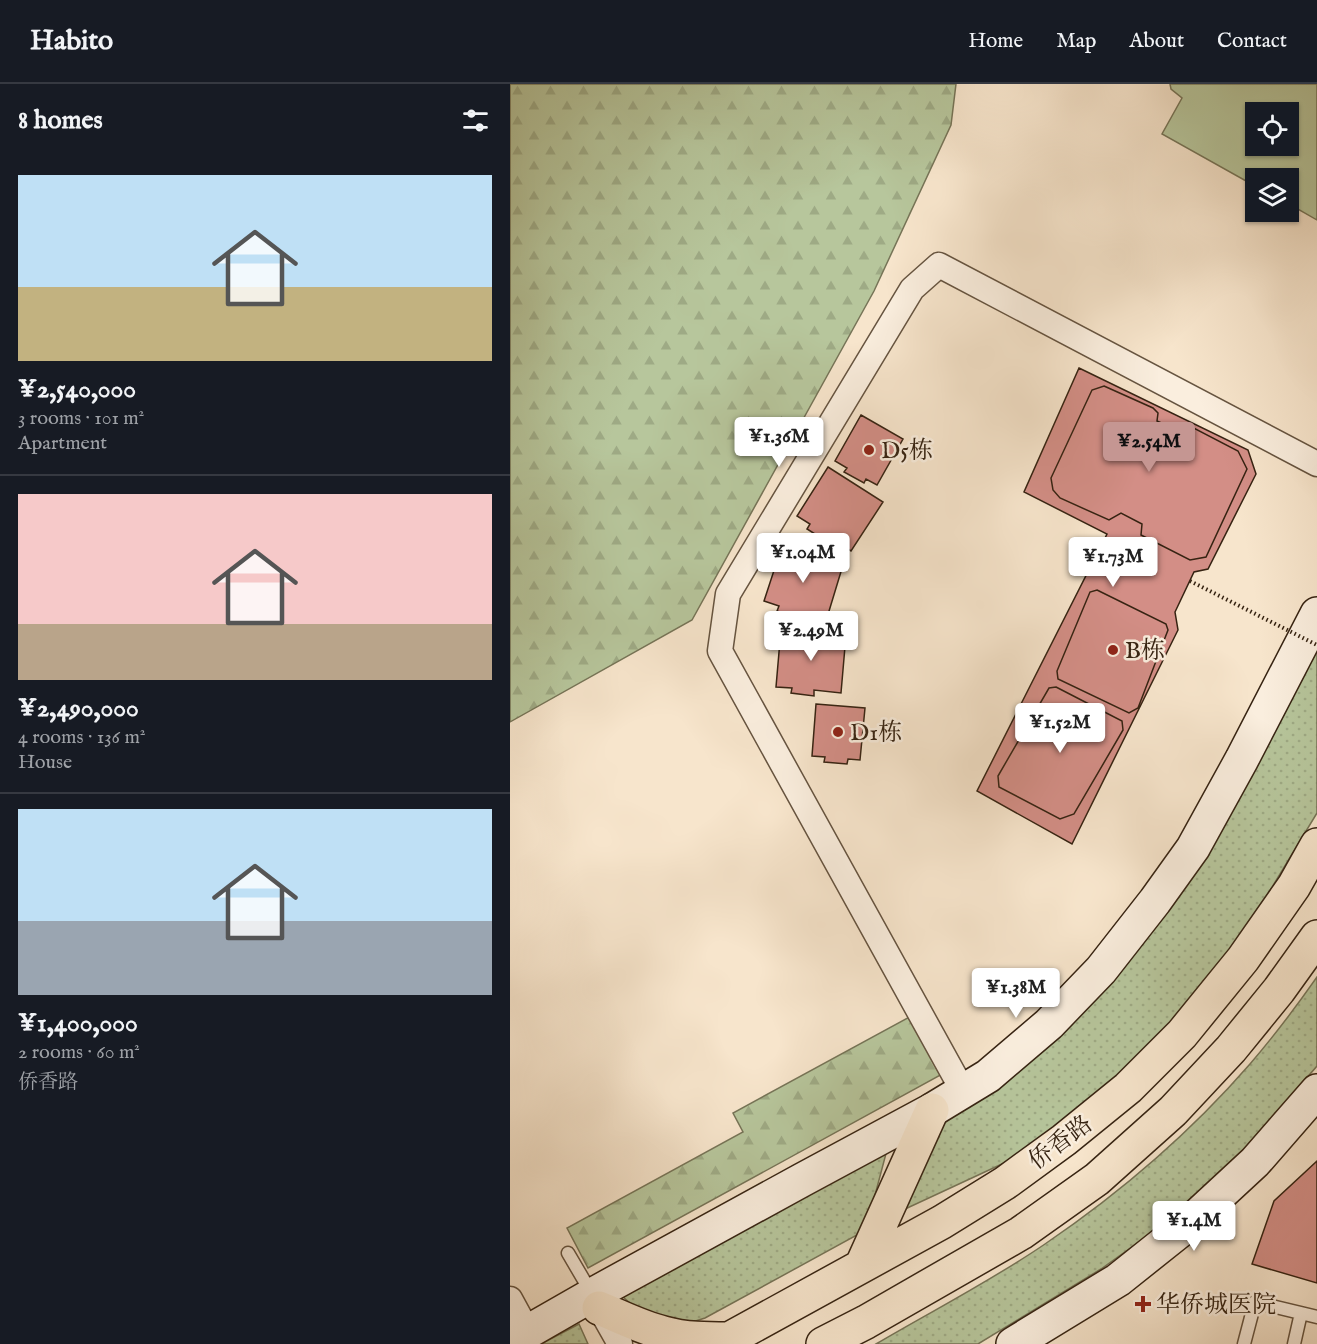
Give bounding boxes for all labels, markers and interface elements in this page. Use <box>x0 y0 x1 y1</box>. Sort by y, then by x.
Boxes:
text: Habito <box>30 24 113 59</box>
text: Home <box>968 28 1023 55</box>
text: Map <box>1056 28 1096 55</box>
text: About <box>1129 28 1184 55</box>
text: Contact <box>1217 28 1287 55</box>
map controls <box>1245 102 1299 222</box>
button: locate <box>1245 102 1299 156</box>
text: 8 homes <box>18 104 103 137</box>
icon: filters <box>459 104 492 137</box>
button: layers <box>1245 168 1299 222</box>
icon: home <box>201 214 309 322</box>
text: ¥2,540,000 <box>18 373 136 406</box>
text: 3 rooms · 101 m² <box>18 406 144 431</box>
pin: ¥1.36M <box>730 417 828 468</box>
pin: ¥2.54M <box>1100 422 1198 473</box>
text: ¥1.36M <box>748 424 810 449</box>
text: ¥2.54M <box>1117 429 1181 454</box>
text: Apartment <box>18 431 107 456</box>
place label: D5栋 <box>881 436 933 467</box>
marker: D5栋 <box>862 443 876 457</box>
icon: home <box>201 533 309 641</box>
pin: ¥1.04M <box>754 533 852 584</box>
pin: ¥1.73M <box>1064 537 1162 588</box>
text: ¥1.04M <box>771 540 835 565</box>
text: ¥1.73M <box>1083 544 1143 569</box>
pin: ¥2.49M <box>762 611 860 662</box>
text: ¥2.49M <box>778 618 844 643</box>
place label: B栋 <box>1125 636 1165 667</box>
marker: B栋 <box>1106 643 1120 657</box>
text: ¥2,490,000 <box>18 692 139 725</box>
pin: ¥1.52M <box>1011 703 1109 754</box>
text: ¥1.52M <box>1029 710 1091 735</box>
place label: D1栋 <box>850 718 902 749</box>
text: 4 rooms · 136 m² <box>18 725 145 750</box>
marker: D1栋 <box>831 725 845 739</box>
text: House <box>18 750 72 775</box>
icon: home <box>201 848 309 956</box>
pin: ¥1.38M <box>967 968 1065 1019</box>
text: ¥1.38M <box>986 975 1046 1000</box>
text: ¥1,400,000 <box>18 1007 138 1040</box>
text: 2 rooms · 60 m² <box>18 1040 140 1065</box>
text: 侨香路 <box>18 1070 78 1095</box>
street label: 侨香路 <box>1023 1109 1099 1177</box>
pin: ¥1.4M <box>1152 1201 1236 1252</box>
text: ¥1.4M <box>1166 1208 1222 1233</box>
place label: 华侨城医院 <box>1156 1290 1276 1321</box>
marker: 华侨城医院 <box>1134 1295 1152 1313</box>

